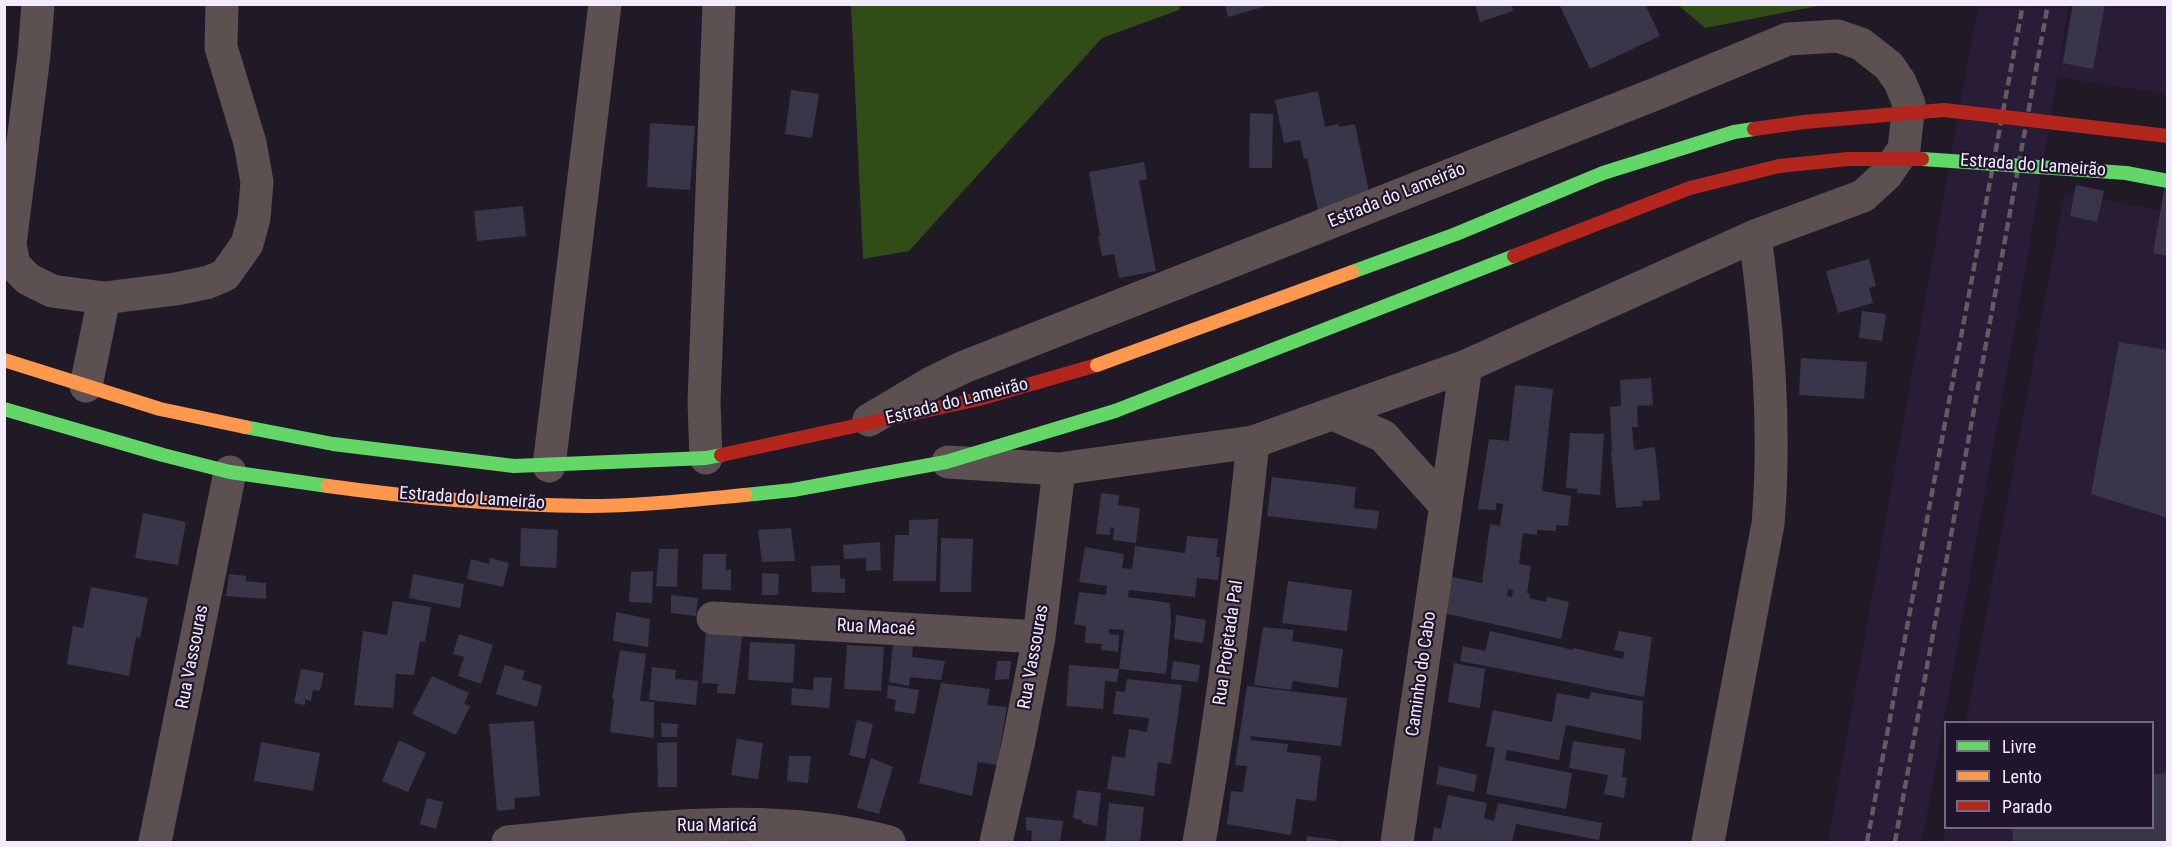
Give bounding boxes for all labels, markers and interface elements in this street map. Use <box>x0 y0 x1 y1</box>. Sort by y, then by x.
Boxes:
street label: Estrada do Lameirão <box>1959 150 2107 182</box>
street label: Estrada do Lameirão <box>1325 159 1469 233</box>
street label: Estrada do Lameirão <box>884 374 1030 430</box>
street label: Estrada do Lameirão <box>398 483 546 515</box>
street label: Rua Projetada Pal <box>1210 579 1248 707</box>
street label: Rua Vassouras <box>172 603 214 711</box>
street label: Rua Vassouras <box>1014 603 1054 711</box>
street label: Caminho do Cabo <box>1403 610 1441 738</box>
street label: Rua Macaé <box>836 615 916 641</box>
legend <box>1944 721 2154 829</box>
text: Livre <box>2002 736 2036 757</box>
text: Lento <box>2002 766 2042 787</box>
text: Parado <box>2002 796 2052 817</box>
street label: Rua Maricá <box>677 815 757 837</box>

